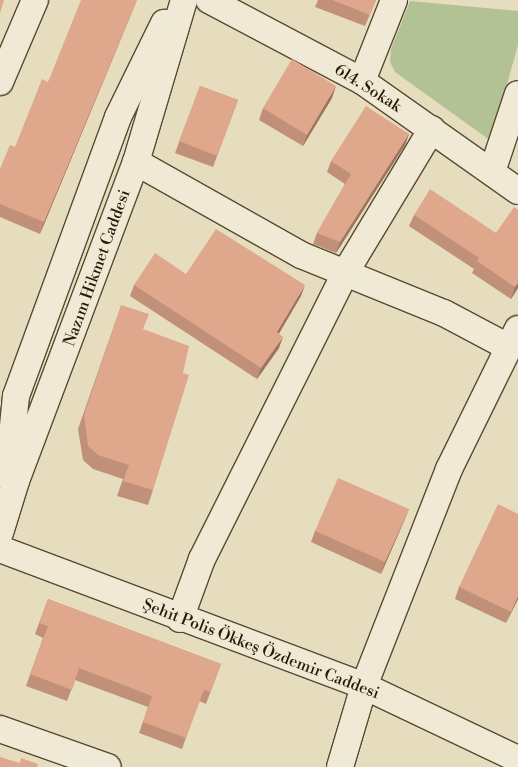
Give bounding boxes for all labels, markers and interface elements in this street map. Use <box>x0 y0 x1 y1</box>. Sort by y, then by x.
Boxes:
street label: 614. Sokak <box>331 60 405 116</box>
street label: Nazım Hikmet Caddesi <box>60 187 134 349</box>
street label: Şehit Polis Ökkeş Özdemir Caddesi <box>140 595 382 703</box>

